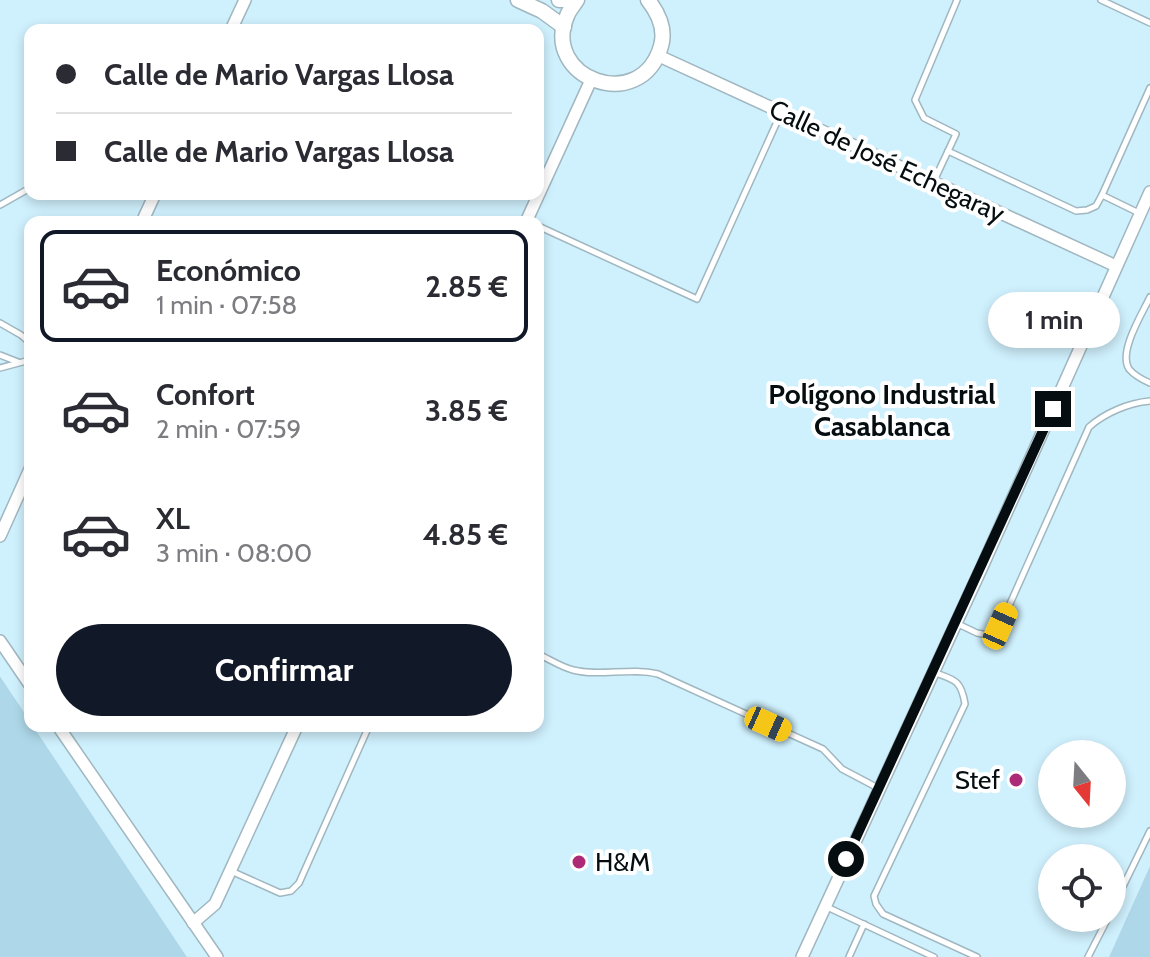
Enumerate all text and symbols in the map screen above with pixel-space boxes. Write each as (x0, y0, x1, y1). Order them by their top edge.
text: Calle de Mario Vargas Llosa (104, 56, 454, 93)
street label: Calle de José Echegaray (764, 92, 1010, 230)
text: Calle de Mario Vargas Llosa (104, 133, 454, 170)
icon: car (60, 250, 132, 322)
text: Económico (156, 252, 301, 289)
text: 2.85 € (425, 268, 508, 305)
text: 1 min · 07:58 (156, 289, 297, 321)
callout: 1 min (987, 293, 1119, 349)
text: 1 min (1025, 304, 1083, 336)
icon: car (60, 374, 132, 446)
text: Confort (156, 376, 255, 413)
district label: Polígono Industrial Casablanca (768, 377, 996, 443)
route end (1035, 391, 1071, 427)
text: 3.85 € (425, 392, 508, 429)
text: 2 min · 07:59 (156, 413, 301, 445)
icon: car (60, 498, 132, 570)
text: XL (156, 500, 190, 537)
text: 4.85 € (422, 516, 508, 553)
text: 3 min · 08:00 (156, 537, 312, 569)
car (979, 599, 1021, 653)
button: Confirmar (56, 624, 512, 716)
car (741, 703, 795, 745)
north arrow (1038, 740, 1126, 828)
map controls (1038, 740, 1126, 932)
place label: Stef (955, 764, 1000, 796)
marker: Stef (1007, 771, 1025, 789)
route start (828, 841, 864, 877)
button: locate (1038, 844, 1126, 932)
place label: H&M (595, 846, 650, 878)
marker: H&M (570, 853, 588, 871)

